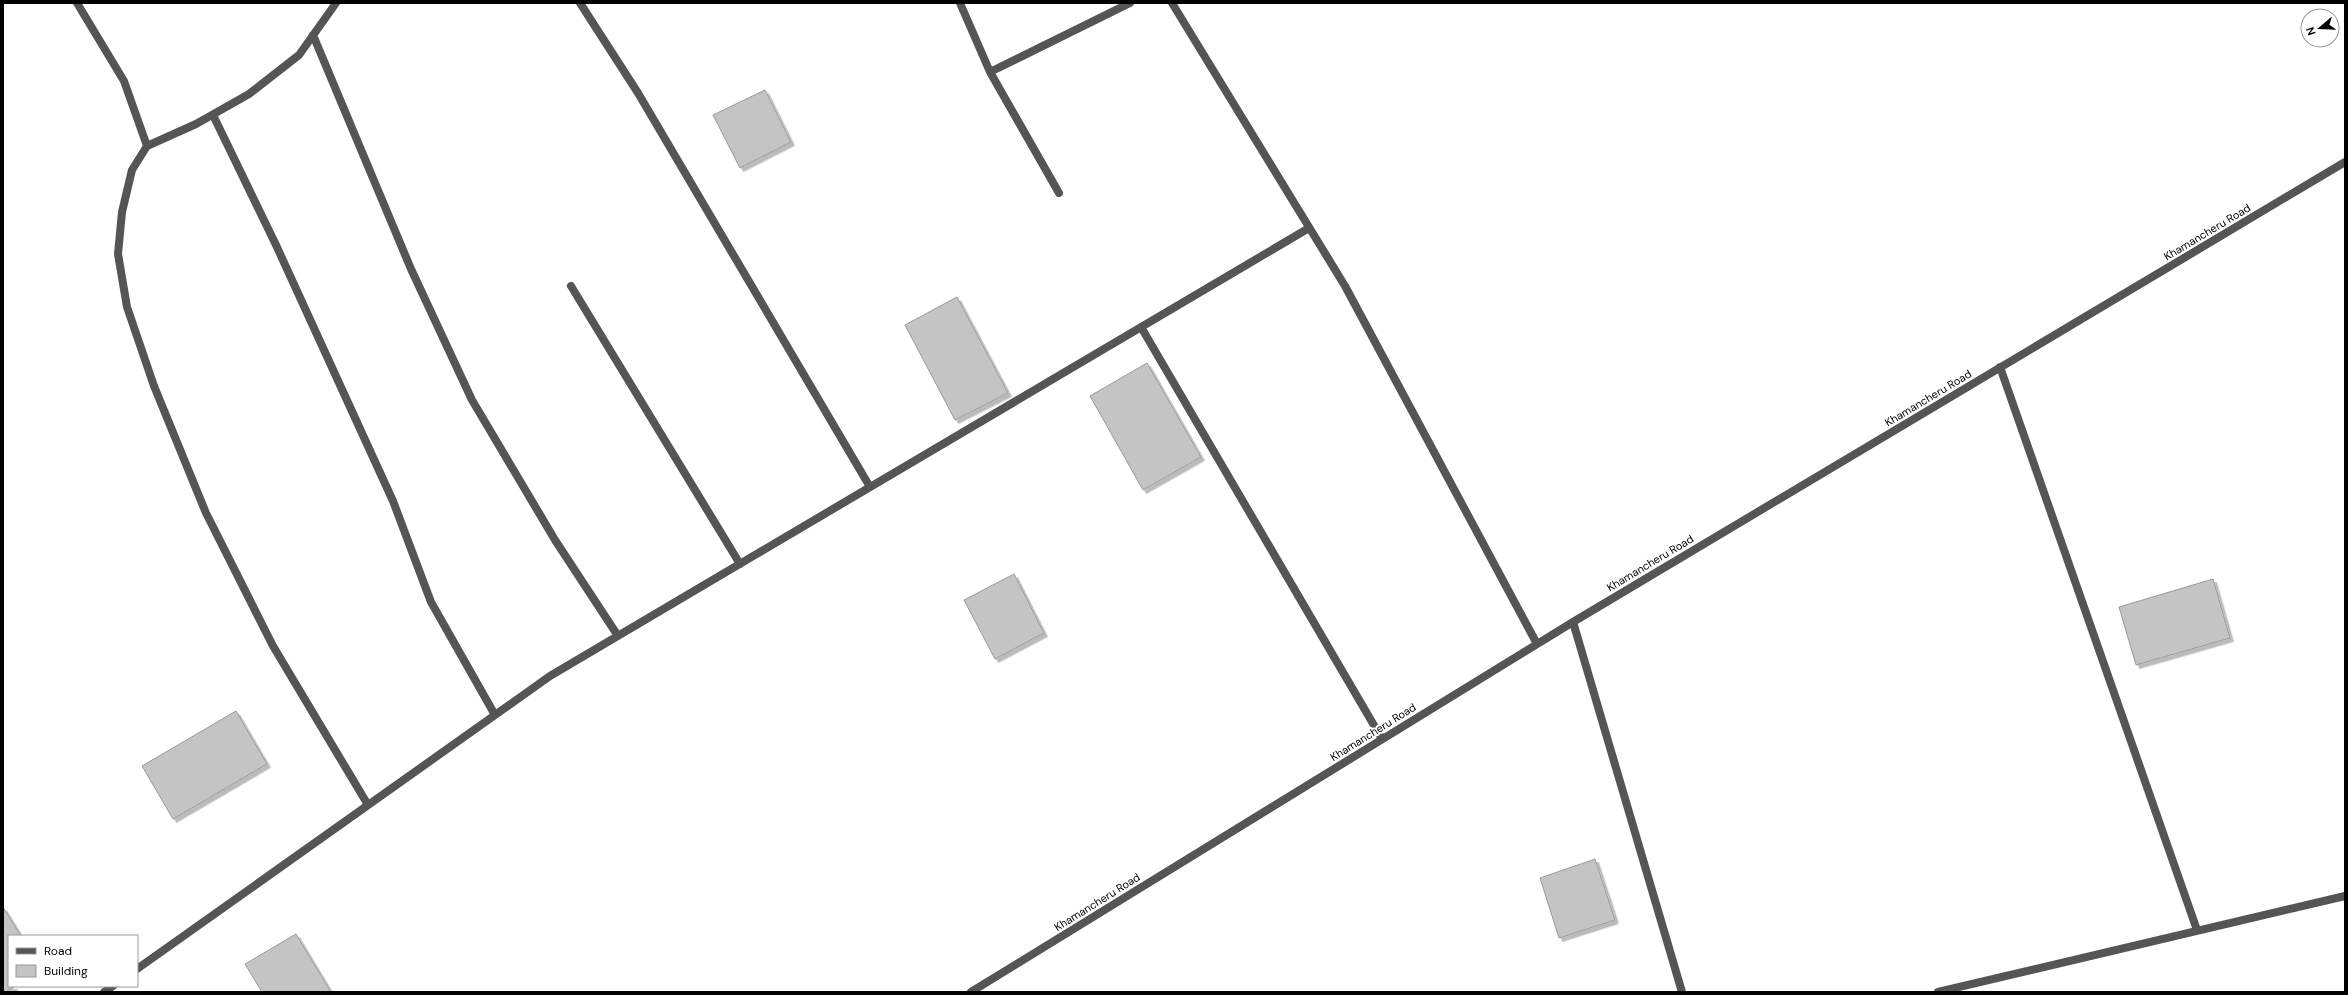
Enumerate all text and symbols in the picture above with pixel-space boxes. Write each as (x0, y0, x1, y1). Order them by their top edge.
north arrow (2300, 8, 2340, 48)
text: N (2303, 25, 2318, 37)
street label: Khamancheru Road (2161, 201, 2253, 263)
street label: Khamancheru Road (1882, 367, 1974, 429)
street label: Khamancheru Road (1604, 532, 1696, 594)
street label: Khamancheru Road (1327, 700, 1419, 764)
street label: Khamancheru Road (1051, 870, 1143, 934)
legend (8, 935, 138, 987)
text: Road (44, 943, 72, 959)
text: Building (44, 963, 88, 979)

